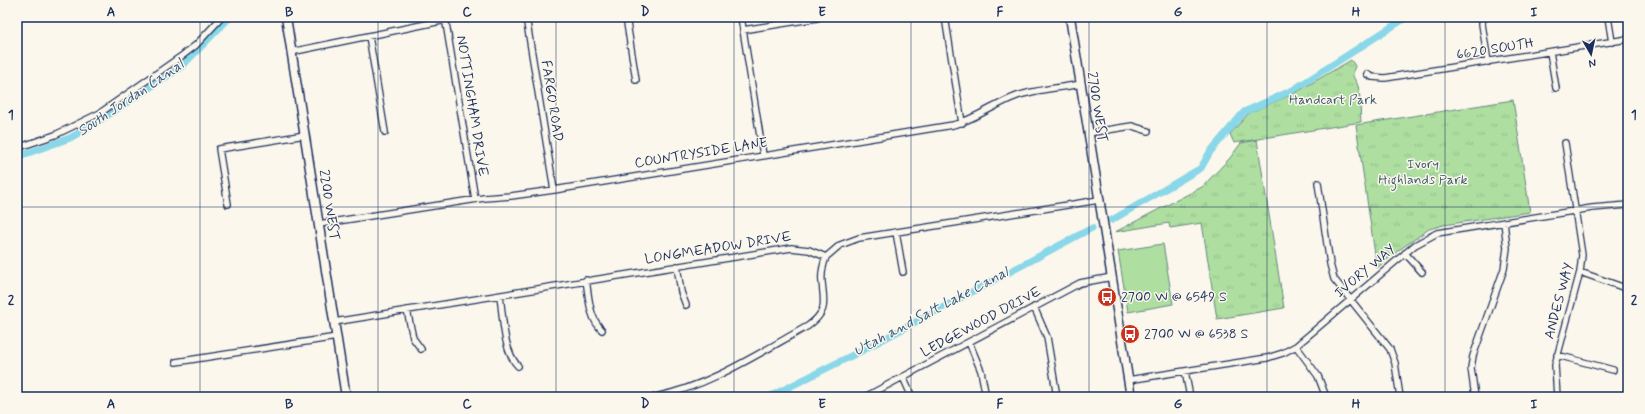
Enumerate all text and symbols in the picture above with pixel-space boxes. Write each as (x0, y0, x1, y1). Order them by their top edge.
text: A (107, 4, 115, 21)
text: B (285, 4, 294, 21)
text: C (462, 4, 472, 21)
text: D (641, 4, 650, 21)
text: E (818, 4, 826, 21)
text: F (997, 4, 1004, 21)
text: G (1174, 4, 1183, 21)
text: H (1352, 4, 1361, 21)
text: I (1531, 4, 1538, 21)
street label: NOTTINGHAM DRIVE (452, 34, 492, 178)
street label: 6620 SOUTH (1455, 34, 1535, 64)
north arrow (1571, 34, 1611, 74)
water label: South Jordan Canal (74, 54, 189, 141)
text: N (1588, 55, 1597, 70)
street label: FARGO ROAD (537, 59, 567, 143)
street label: 2700 WEST (1083, 70, 1111, 144)
park label: Handcart Park (1289, 91, 1377, 109)
text: 1 (8, 107, 14, 124)
text: 1 (1631, 107, 1637, 124)
street label: COUNTRYSIDE LANE (633, 134, 769, 172)
park label: Ivory Highlands Park (1378, 155, 1468, 191)
street label: 2200 WEST (315, 168, 343, 242)
street label: LONGMEADOW DRIVE (643, 228, 793, 268)
street label: IVORY WAY (1331, 240, 1399, 302)
street label: ANDES WAY (1540, 261, 1578, 341)
water label: Utah and Salt Lake Canal (850, 262, 1014, 361)
street label: LEDGEWOOD DRIVE (918, 283, 1044, 361)
bus stop icon: 2700 W @ 6549 S (1096, 286, 1118, 308)
place label: 2700 W @ 6549 S (1121, 288, 1227, 306)
text: 2 (8, 292, 15, 309)
text: 2 (1631, 292, 1638, 309)
bus stop icon: 2700 W @ 6538 S (1119, 323, 1141, 345)
place label: 2700 W @ 6538 S (1144, 325, 1248, 343)
text: A (107, 396, 115, 413)
text: B (285, 396, 294, 413)
text: C (462, 396, 472, 413)
text: D (641, 396, 650, 413)
text: E (818, 396, 826, 413)
text: F (997, 396, 1004, 413)
text: G (1174, 396, 1183, 413)
text: H (1352, 396, 1361, 413)
text: I (1531, 396, 1538, 413)

